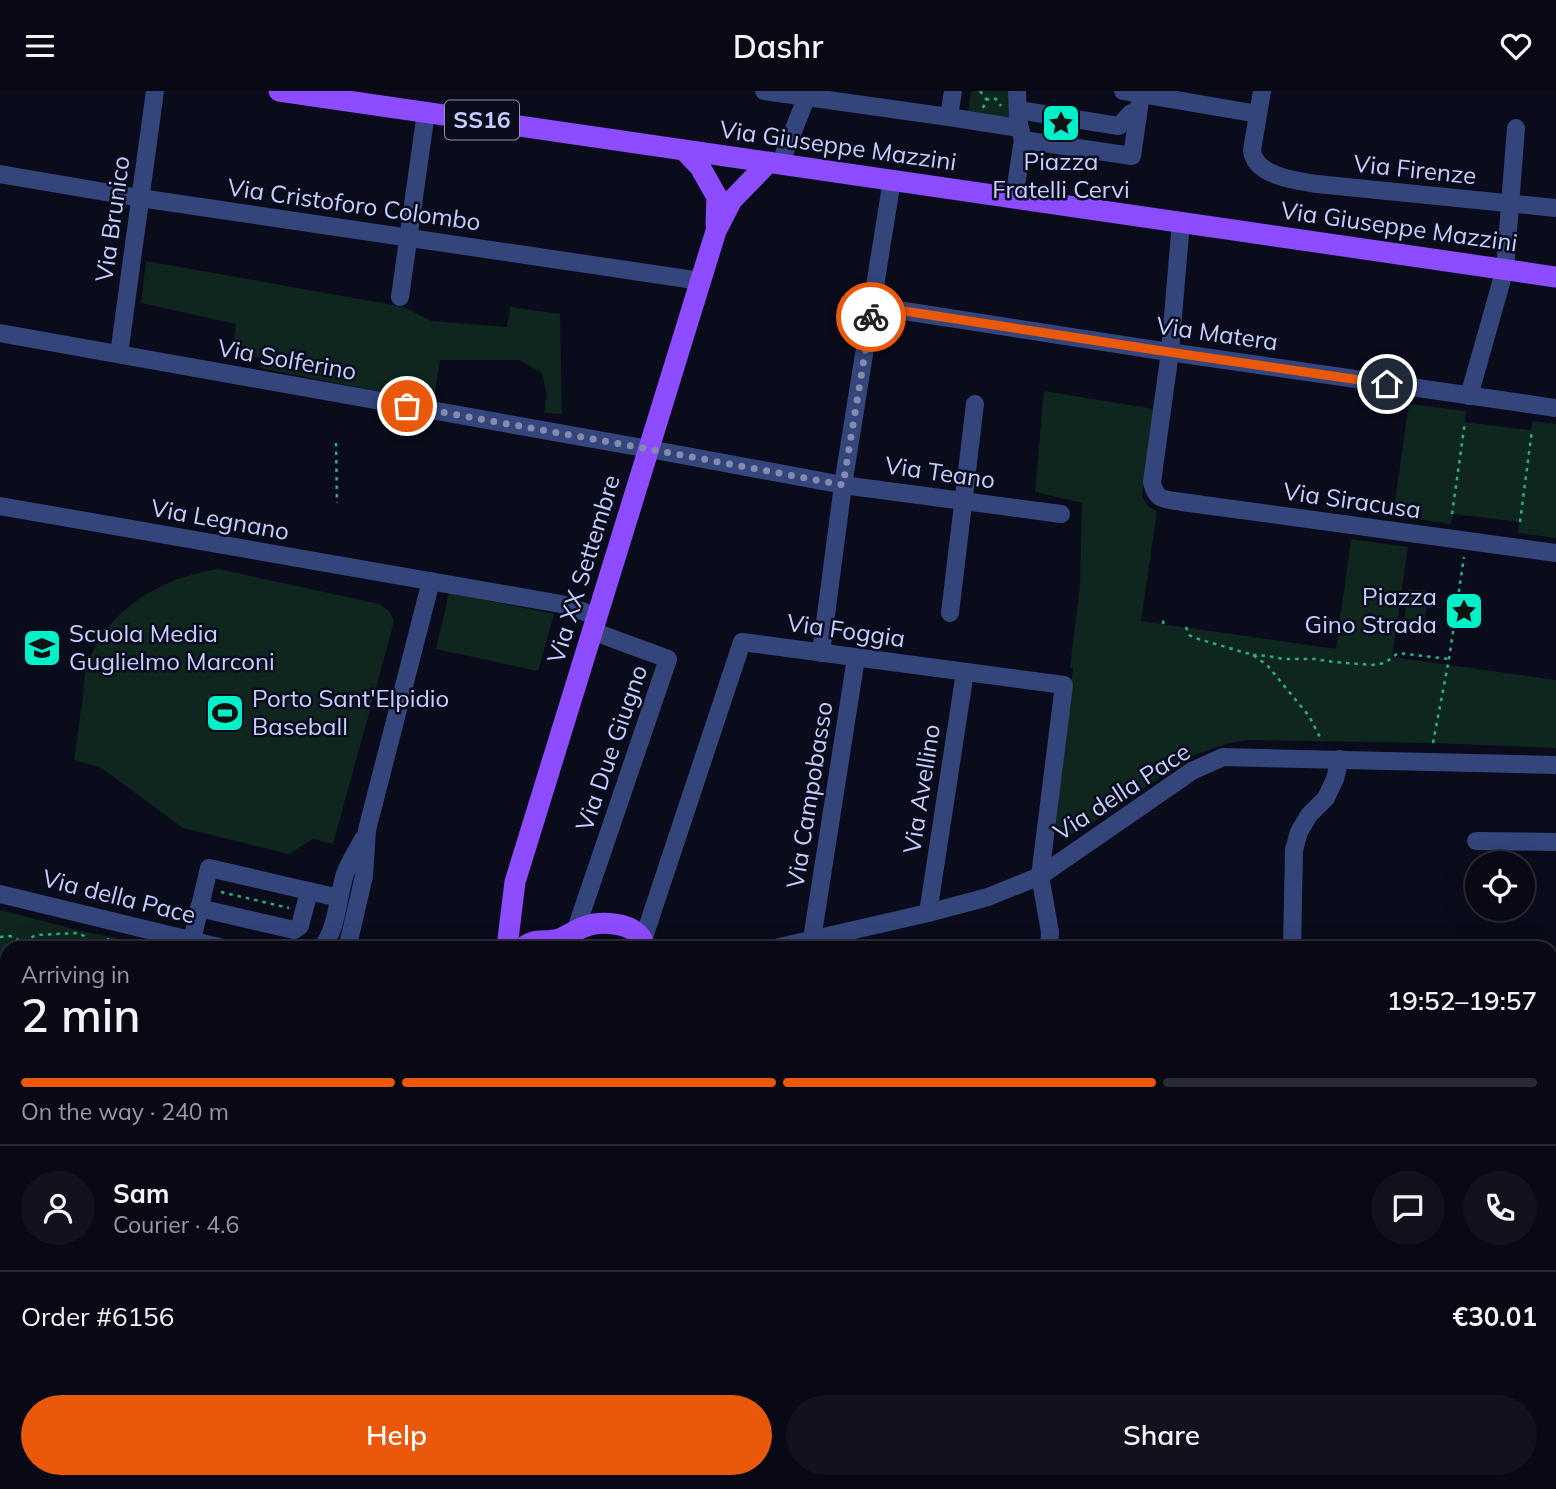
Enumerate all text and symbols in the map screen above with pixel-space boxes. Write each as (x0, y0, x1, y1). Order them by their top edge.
text: Dashr (733, 26, 823, 66)
icon: menu (21, 27, 59, 65)
icon: heart (1497, 27, 1535, 65)
road number: SS16 (445, 101, 519, 139)
place icon: Piazza Fratelli Cervi (1040, 102, 1082, 144)
street label: Via Giuseppe Mazzini (718, 114, 958, 176)
place label: Piazza Fratelli Cervi (992, 146, 1130, 204)
street label: Via Firenze (1352, 148, 1478, 190)
street label: Via Brunico (88, 154, 136, 284)
street label: Via Cristoforo Colombo (226, 171, 483, 237)
street label: Via Giuseppe Mazzini (1279, 195, 1519, 257)
courier (836, 282, 906, 352)
icon: bike (852, 298, 890, 336)
street label: Via Matera (1154, 310, 1280, 356)
street label: Via Solferino (215, 332, 359, 386)
pin (1357, 354, 1417, 414)
icon: home (1368, 365, 1406, 403)
pin (377, 376, 437, 436)
icon: bag (388, 387, 426, 425)
street label: Via Teano (883, 449, 997, 495)
street label: Via XX Settembre (540, 471, 626, 666)
street label: Via Siracusa (1281, 475, 1423, 525)
street label: Via Legnano (149, 492, 292, 546)
place label: Piazza Gino Strada (1305, 581, 1437, 639)
place icon: Piazza Gino Strada (1443, 590, 1485, 632)
street label: Via Foggia (785, 607, 907, 653)
place label: Scuola Media Guglielmo Marconi (69, 618, 275, 676)
school or university icon: Scuola Media Guglielmo Marconi (21, 627, 63, 669)
street label: Via Due Giugno (569, 661, 653, 835)
place label: Porto Sant'Elpidio Baseball (252, 683, 449, 741)
sports icon: Porto Sant'Elpidio Baseball (204, 692, 246, 734)
street label: Via Campobasso (779, 699, 839, 891)
street label: Via Avellino (896, 722, 946, 856)
street label: Via della Pace (1048, 736, 1195, 846)
map controls (1465, 851, 1535, 921)
button: locate (1465, 851, 1535, 921)
street label: Via della Pace (40, 863, 199, 930)
text: Arriving in (21, 960, 130, 989)
text: 19:52–19:57 (1387, 984, 1537, 1017)
text: 2 min (21, 986, 140, 1044)
text: On the way · 240 m (21, 1097, 229, 1126)
button: person (21, 1171, 95, 1245)
button: chat (1371, 1171, 1445, 1245)
button: phone (1463, 1171, 1537, 1245)
text: Sam (113, 1177, 169, 1210)
text: Courier · 4.6 (113, 1210, 239, 1239)
text: Order #6156 (21, 1300, 174, 1333)
text: €30.01 (1453, 1300, 1537, 1333)
button: Help (21, 1395, 772, 1475)
button: Share (786, 1395, 1537, 1475)

